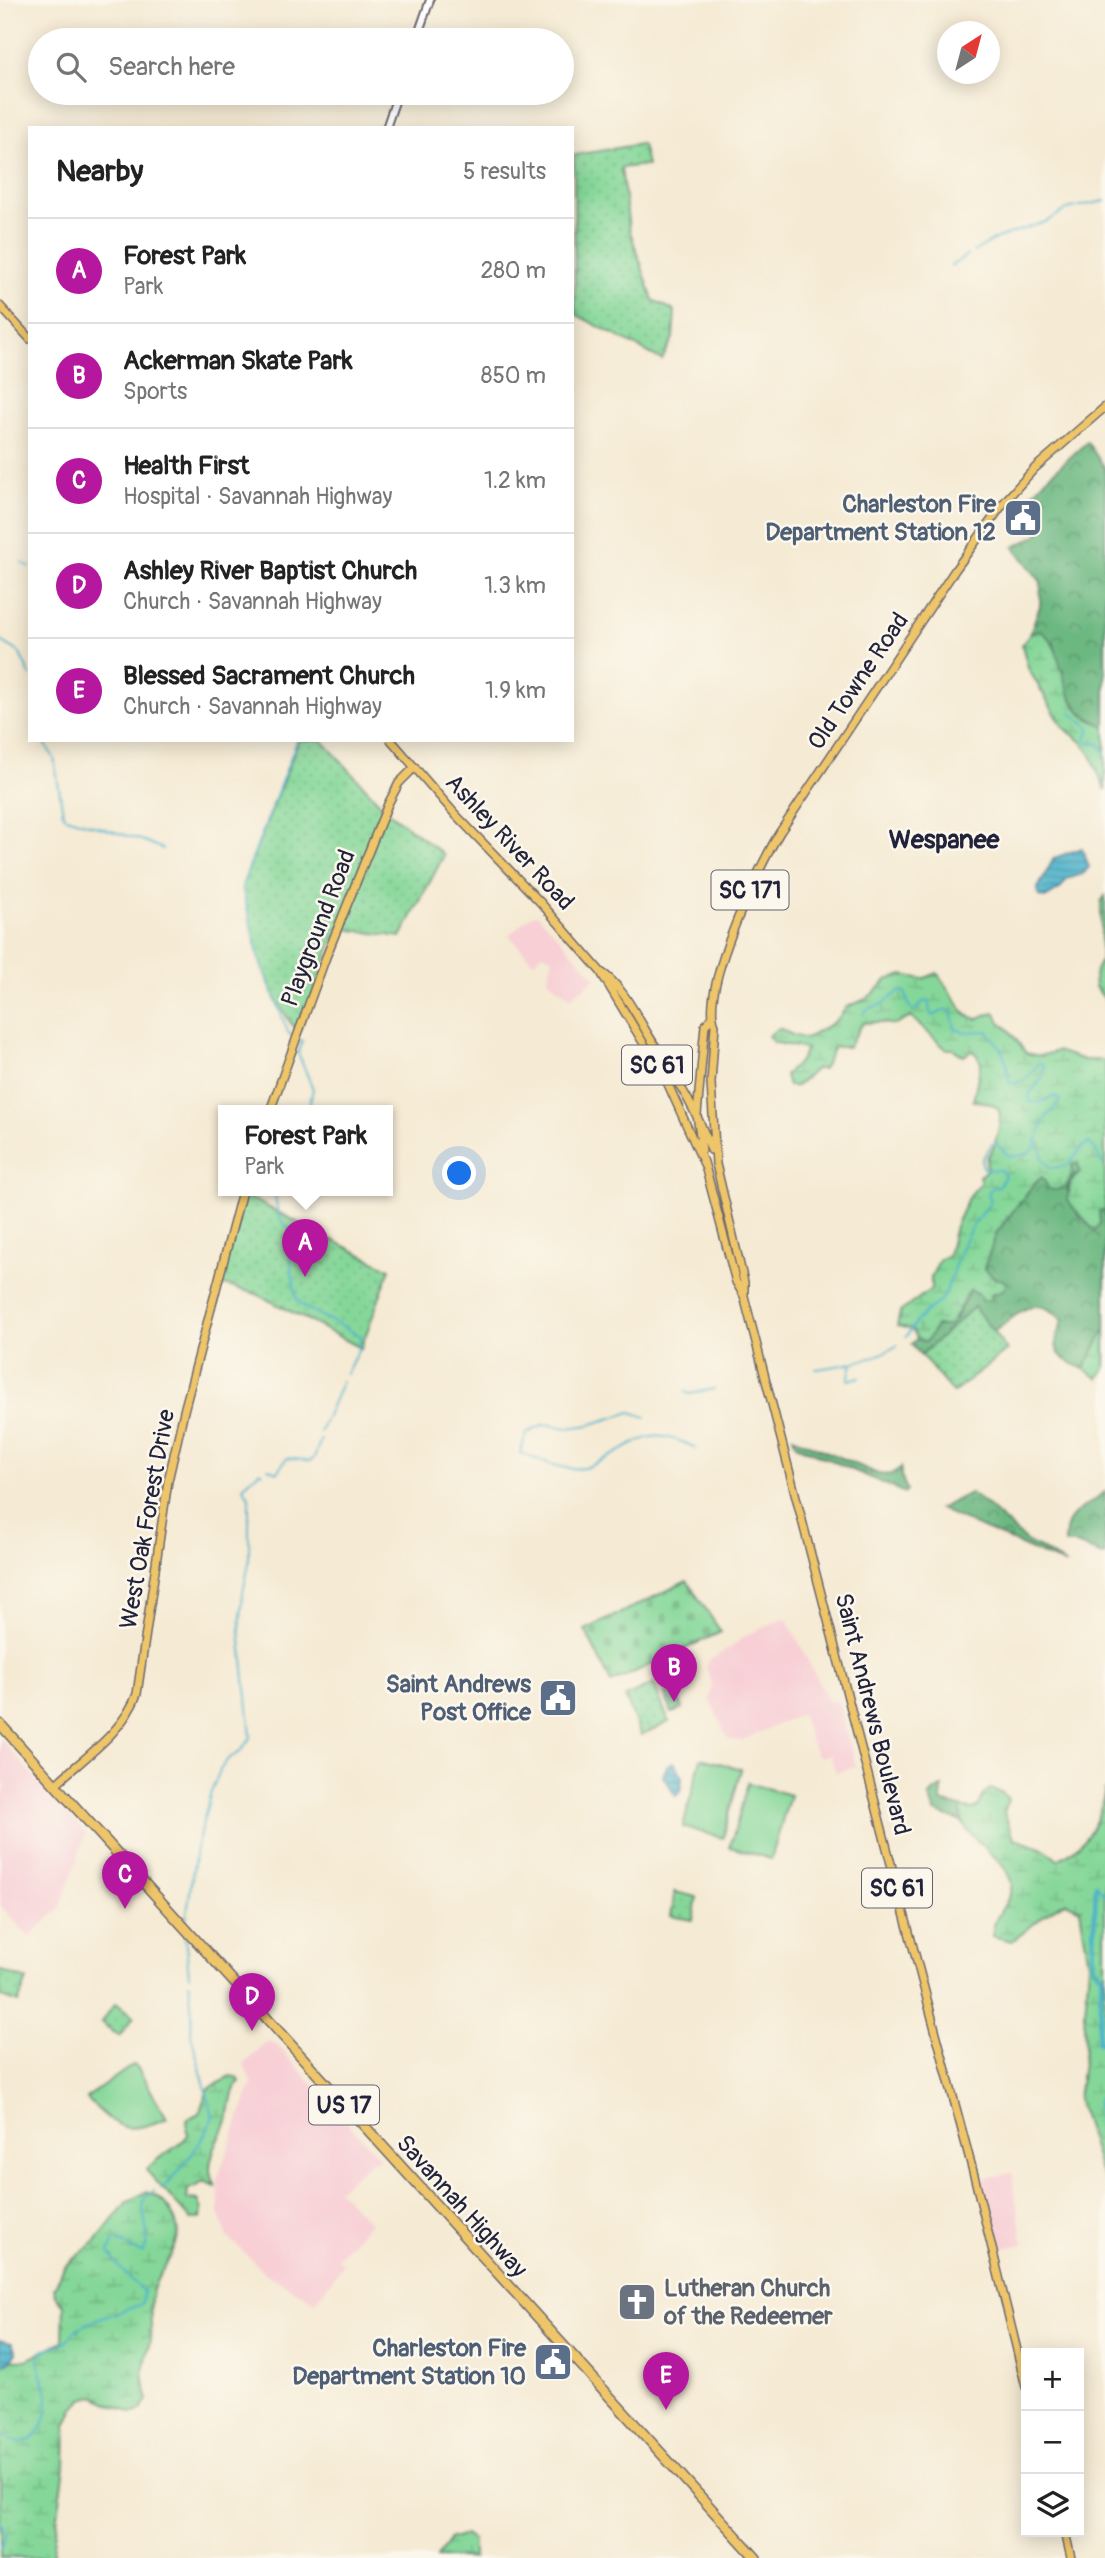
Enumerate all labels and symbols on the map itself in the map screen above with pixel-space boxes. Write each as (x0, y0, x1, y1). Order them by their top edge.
north arrow (937, 21, 1000, 84)
place label: Charleston Fire Department Station 12 (765, 490, 997, 547)
public building icon: Charleston Fire Department Station 12 (1002, 497, 1044, 539)
street label: Old Towne Road (802, 607, 915, 755)
street label: Ashley River Road (439, 768, 580, 916)
district label: Wespanee (889, 824, 1000, 856)
street label: Playground Road (275, 846, 362, 1011)
road number: SC 171 (712, 870, 788, 909)
road number: SC 61 (622, 1046, 692, 1084)
your location (442, 1156, 476, 1190)
pin: A (282, 1219, 328, 1277)
street label: West Oak Forest Drive (114, 1407, 181, 1631)
street label: Saint Andrews Boulevard (828, 1590, 917, 1838)
pin: B (651, 1644, 697, 1702)
place label: Saint Andrews Post Office (386, 1670, 532, 1727)
public building icon: Saint Andrews Post Office (537, 1677, 579, 1719)
pin: C (102, 1851, 148, 1909)
road number: SC 61 (862, 1868, 932, 1908)
pin: D (229, 1973, 275, 2031)
road number: US 17 (309, 2086, 379, 2124)
street label: Savannah Highway (390, 2129, 533, 2284)
place label: Lutheran Church of the Redeemer (663, 2274, 833, 2331)
church icon: Lutheran Church of the Redeemer (616, 2281, 658, 2323)
place label: Charleston Fire Department Station 10 (292, 2334, 527, 2391)
public building icon: Charleston Fire Department Station 10 (532, 2341, 574, 2383)
pin: E (643, 2352, 689, 2410)

